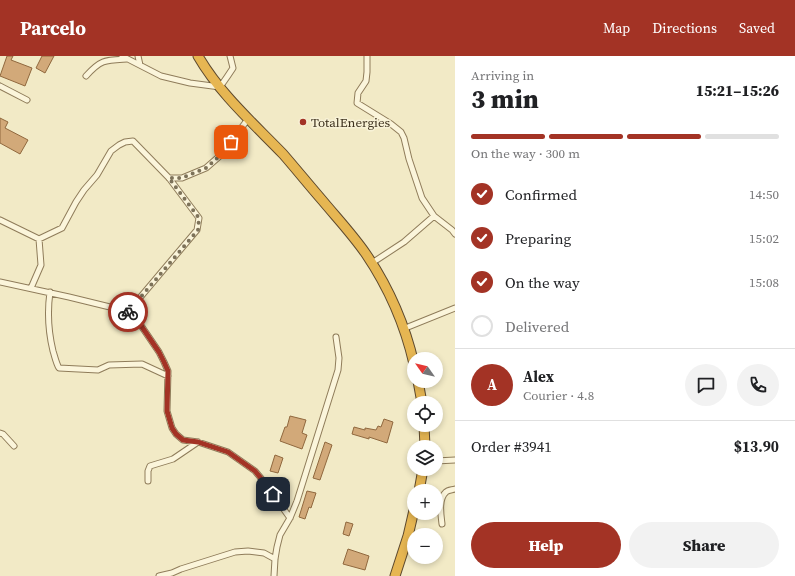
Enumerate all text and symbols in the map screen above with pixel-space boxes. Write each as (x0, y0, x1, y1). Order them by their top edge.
text: Parcelo (20, 15, 86, 41)
text: Map (603, 18, 630, 38)
text: Directions (652, 18, 717, 38)
text: Saved (739, 18, 775, 38)
text: Arriving in (471, 67, 534, 84)
text: 15:21–15:26 (696, 80, 779, 101)
text: 3 min (471, 81, 539, 117)
place label: TotalEnergies (311, 114, 391, 131)
marker: TotalEnergies (298, 117, 308, 127)
pin (214, 125, 248, 159)
icon: bag (220, 131, 242, 153)
text: On the way · 300 m (471, 145, 580, 162)
icon: check (471, 183, 493, 205)
text: Confirmed (505, 184, 577, 205)
text: 14:50 (749, 186, 779, 203)
icon: check (471, 227, 493, 249)
text: Preparing (505, 228, 571, 249)
text: 15:02 (749, 230, 779, 247)
icon: check (471, 271, 493, 293)
text: On the way (505, 272, 580, 293)
text: 15:08 (749, 274, 779, 291)
courier (108, 292, 148, 332)
icon: bike (117, 301, 139, 323)
text: Delivered (505, 316, 569, 337)
north arrow (407, 352, 443, 388)
map controls (407, 352, 443, 564)
button: chat (685, 364, 727, 406)
button: phone (737, 364, 779, 406)
text: Alex (523, 366, 554, 387)
text: A (487, 374, 497, 395)
text: Courier · 4.8 (523, 387, 594, 404)
button: locate (407, 396, 443, 432)
text: Order #3941 (471, 436, 552, 457)
text: $13.90 (734, 436, 779, 457)
button: layers (407, 440, 443, 476)
pin (256, 477, 290, 511)
icon: home (262, 483, 284, 505)
button: + (407, 484, 443, 520)
button: Help (471, 522, 621, 568)
button: Share (629, 522, 779, 568)
button: − (407, 528, 443, 564)

